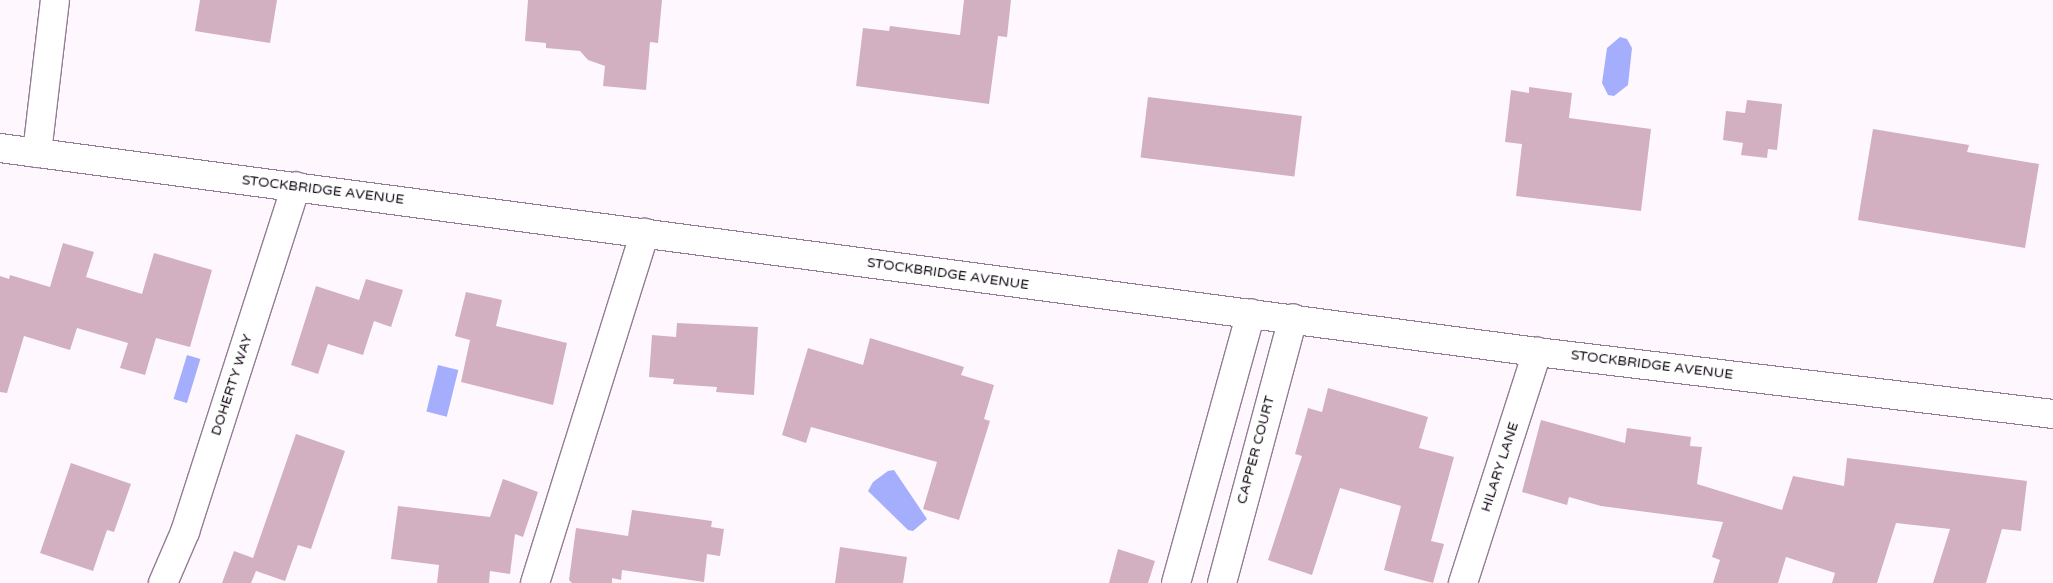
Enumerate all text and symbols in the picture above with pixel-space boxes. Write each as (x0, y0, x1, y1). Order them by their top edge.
street label: STOCKBRIDGE AVENUE (241, 172, 405, 208)
street label: STOCKBRIDGE AVENUE (866, 254, 1030, 294)
street label: DOHERTY WAY (208, 332, 256, 438)
street label: STOCKBRIDGE AVENUE (1570, 347, 1734, 383)
street label: CAPPER COURT (1233, 394, 1279, 506)
street label: HILARY LANE (1478, 420, 1522, 514)

